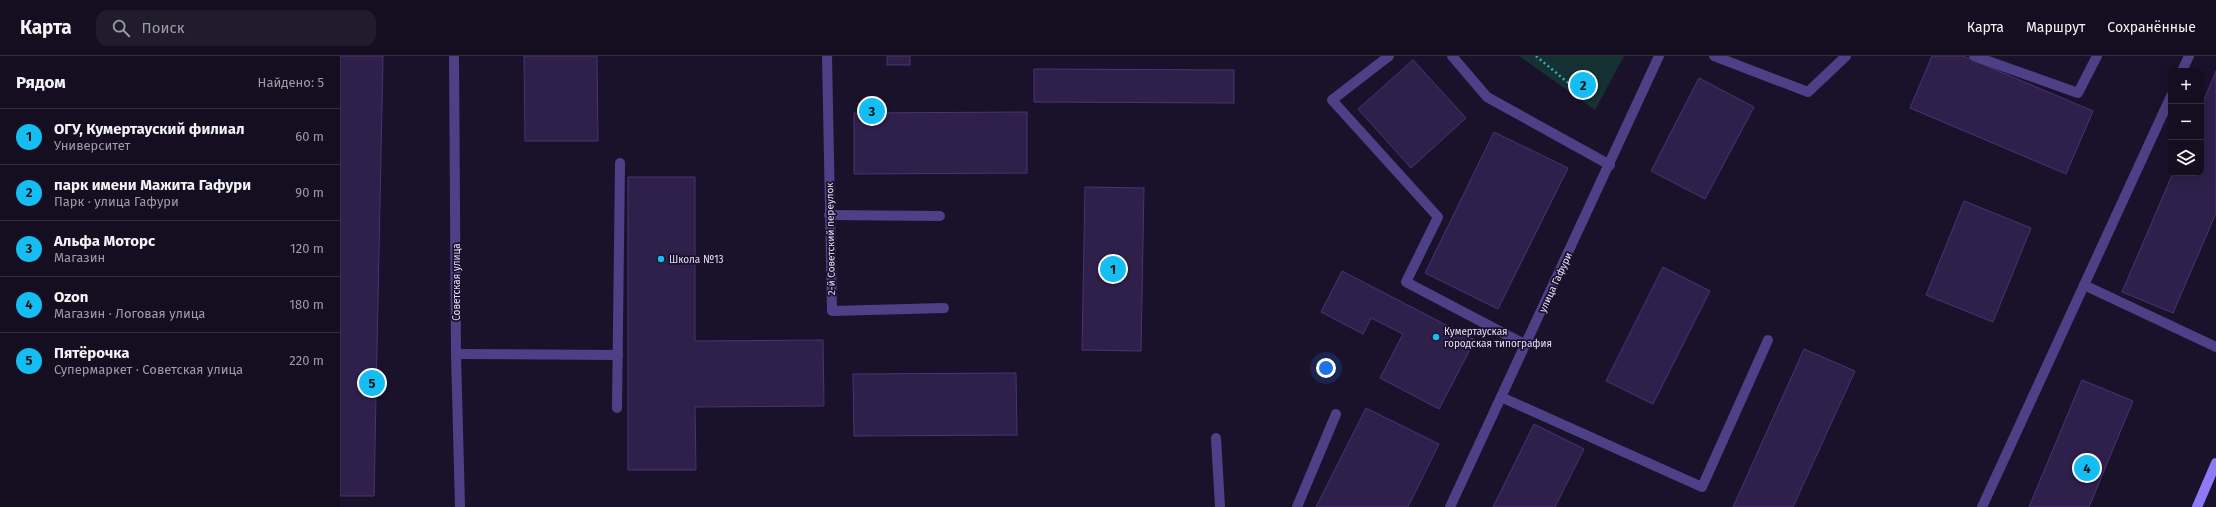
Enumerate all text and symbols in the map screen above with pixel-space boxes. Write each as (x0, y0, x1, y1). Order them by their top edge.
search box (96, 10, 376, 46)
text: Карта (20, 16, 72, 39)
icon: search (110, 17, 132, 39)
text: Поиск (142, 19, 184, 37)
text: Карта (1967, 19, 2004, 36)
text: Маршрут (2026, 19, 2085, 36)
text: Сохранённые (2107, 19, 2196, 36)
map controls (2168, 68, 2204, 176)
button: + (2168, 68, 2204, 104)
pin: 2 (1570, 70, 1596, 100)
text: Рядом (16, 72, 66, 93)
text: Найдено: 5 (258, 75, 324, 90)
pin: 3 (859, 96, 885, 126)
button: − (2168, 104, 2204, 140)
text: ОГУ, Кумертауский филиал (54, 120, 244, 138)
text: 1 (26, 129, 32, 144)
text: 60 m (295, 129, 324, 144)
text: Университет (54, 138, 130, 153)
button: layers (2168, 140, 2204, 176)
text: парк имени Мажита Гафури (54, 176, 251, 194)
street label: 2-й Советский переулок (824, 182, 838, 296)
text: 2 (26, 185, 32, 200)
text: 90 m (295, 185, 324, 200)
text: Парк · улица Гафури (54, 194, 179, 209)
text: Альфа Моторс (54, 232, 155, 250)
text: 3 (26, 241, 32, 256)
text: 120 m (290, 241, 324, 256)
street label: Советская улица (451, 243, 463, 321)
text: Магазин (54, 250, 105, 265)
street label: улица Гафури (1537, 250, 1575, 314)
marker: Школа №13 (656, 254, 666, 264)
place label: Школа №13 (669, 254, 723, 266)
pin: 1 (1100, 254, 1126, 284)
text: Ozon (54, 288, 88, 306)
text: 4 (25, 297, 33, 312)
text: 180 m (289, 297, 324, 312)
text: Магазин · Логовая улица (54, 306, 205, 321)
place label: Кумертауская городская типография (1444, 326, 1552, 350)
marker: Кумертауская городская типография (1431, 332, 1441, 342)
text: Пятёрочка (54, 344, 130, 362)
text: 5 (26, 353, 32, 368)
text: 220 m (289, 353, 324, 368)
your location (1316, 358, 1336, 378)
text: Супермаркет · Советская улица (54, 362, 243, 377)
pin: 5 (359, 368, 385, 398)
pin: 4 (2074, 453, 2100, 483)

